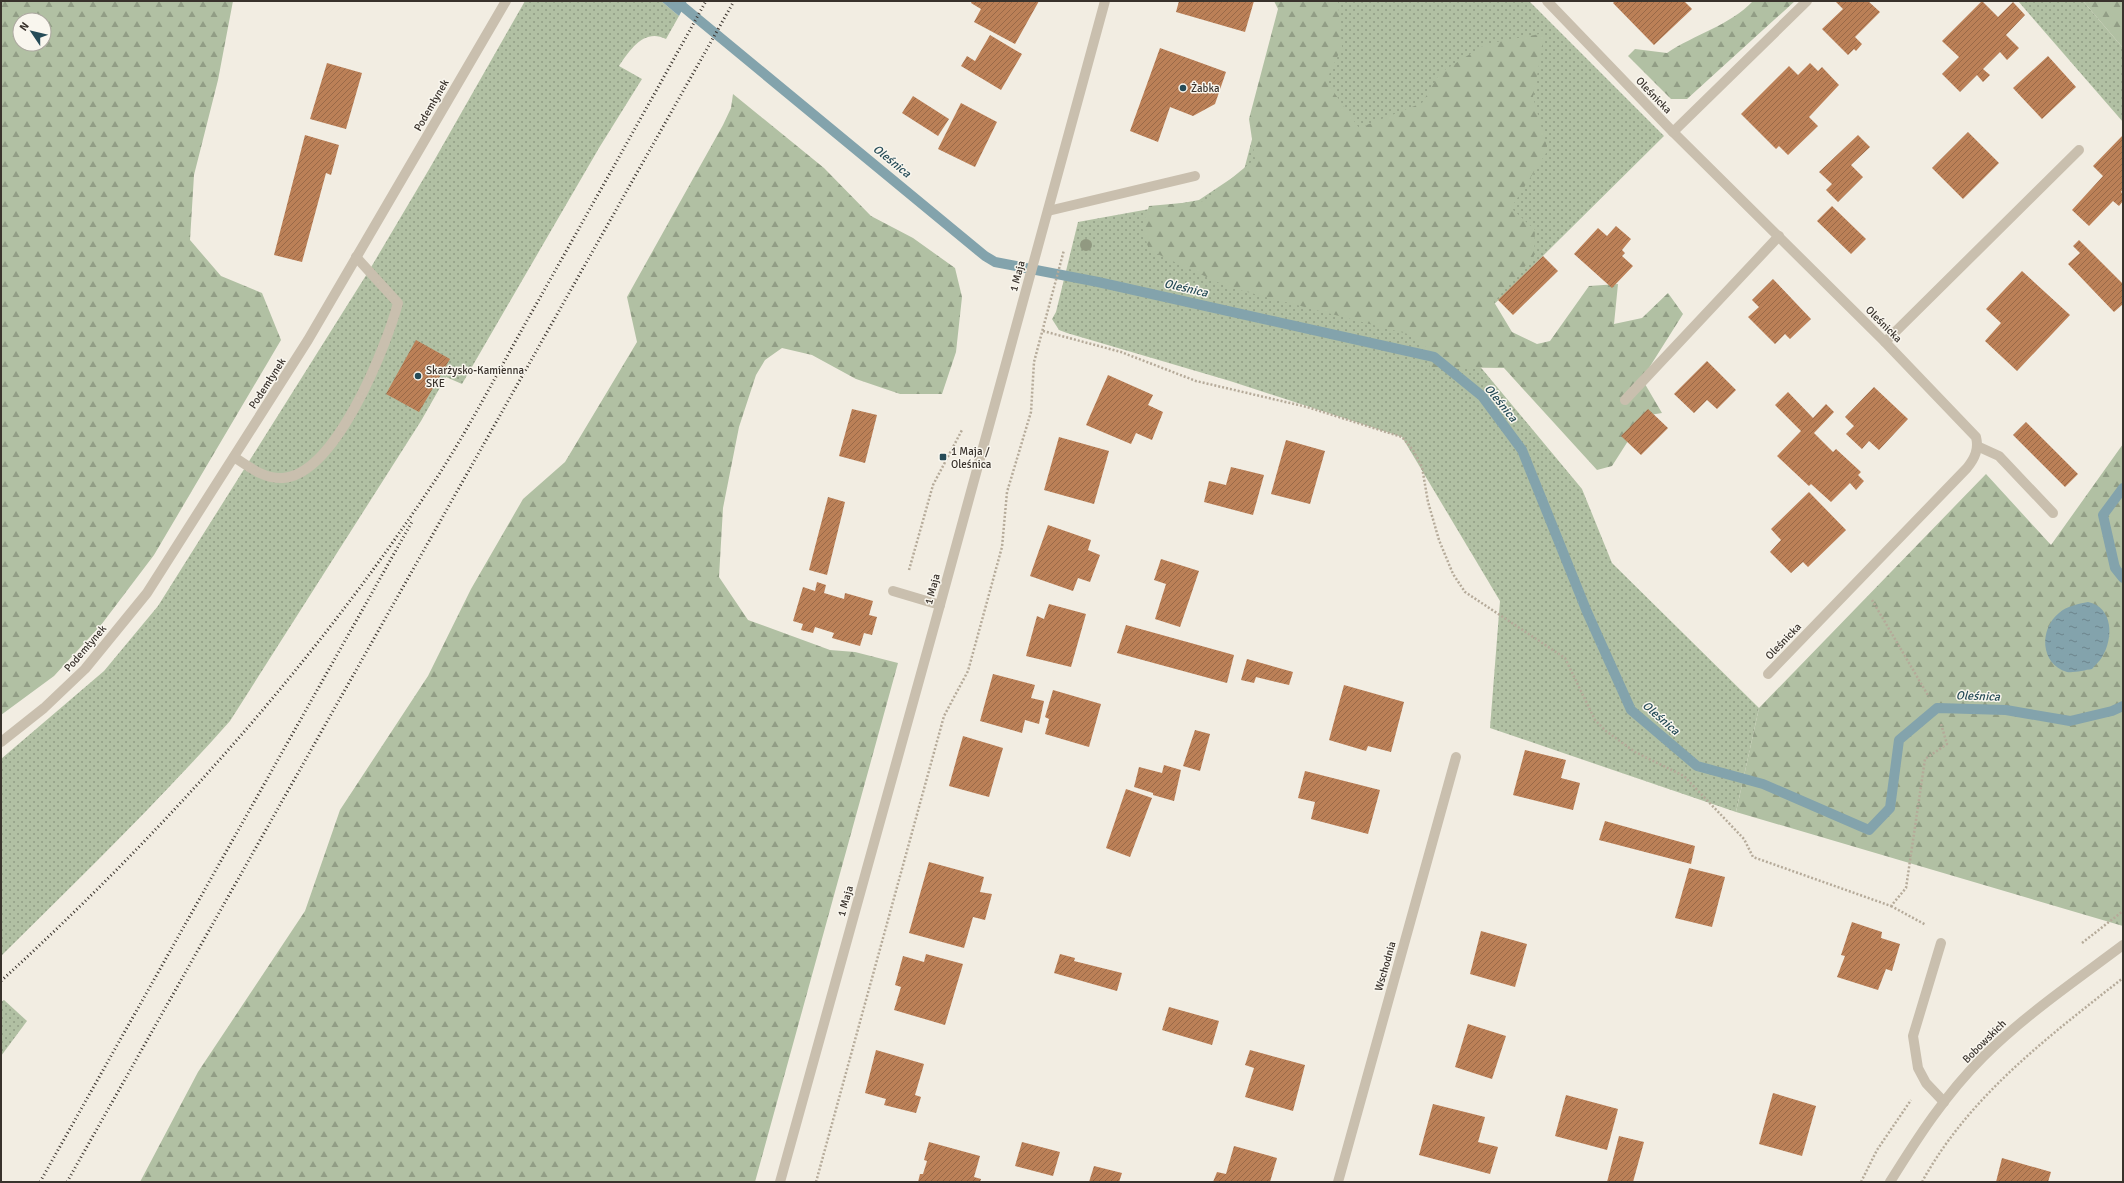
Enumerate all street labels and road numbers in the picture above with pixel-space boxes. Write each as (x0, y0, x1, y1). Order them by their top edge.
street label: Oleśnicka (1633, 74, 1675, 117)
street label: Podemłynek (411, 77, 452, 134)
street label: 1 Maja (1007, 259, 1028, 293)
street label: Oleśnicka (1863, 304, 1905, 345)
street label: Podemłynek (246, 355, 289, 411)
street label: 1 Maja (922, 572, 943, 606)
street label: Oleśnicka (1763, 620, 1804, 662)
street label: Podemłynek (62, 622, 110, 674)
street label: 1 Maja (835, 884, 856, 918)
street label: Wschodnia (1372, 939, 1399, 992)
street label: Bobowskich (1960, 1017, 2009, 1066)

